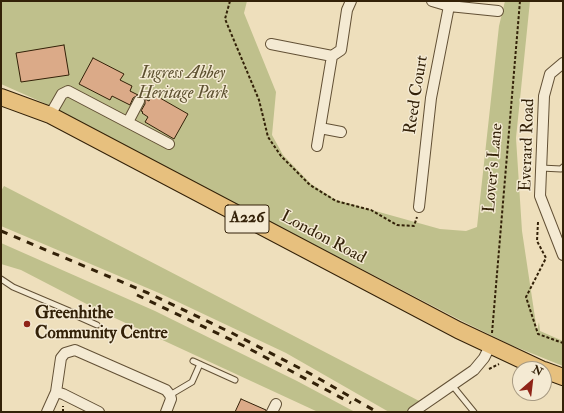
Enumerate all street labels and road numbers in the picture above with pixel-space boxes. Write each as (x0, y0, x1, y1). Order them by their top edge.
street label: Reed Court (401, 54, 433, 136)
street label: Everard Road (516, 98, 540, 192)
street label: Lover's Lane (480, 122, 508, 214)
road number: A226 (225, 205, 269, 233)
street label: London Road (277, 207, 369, 269)

